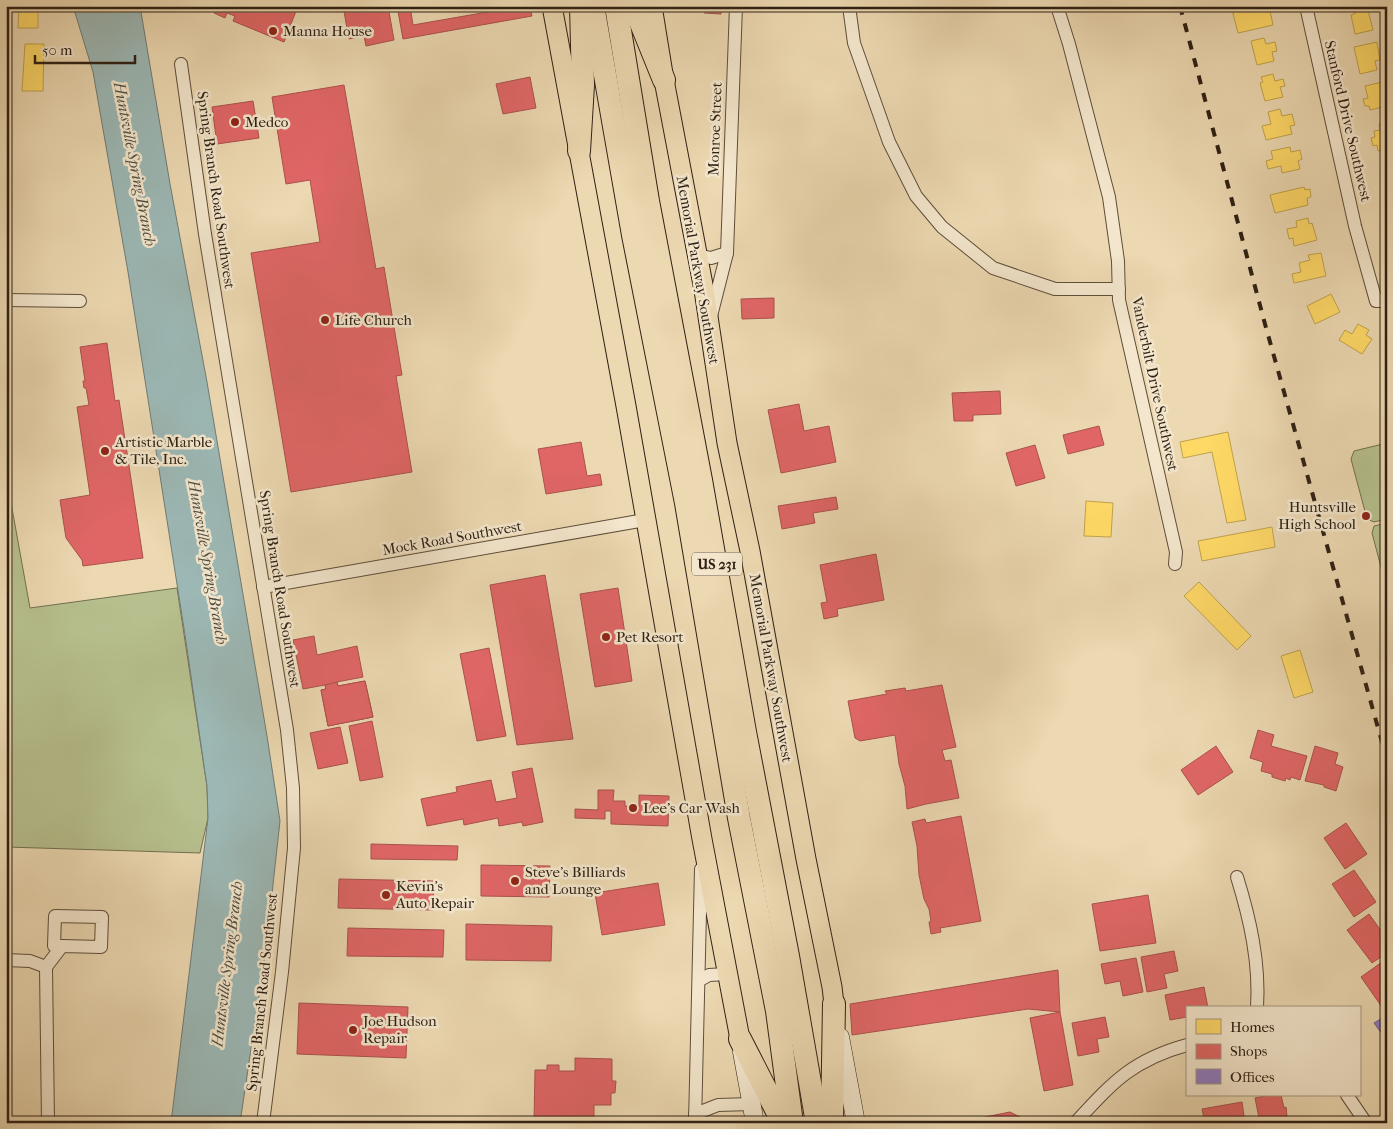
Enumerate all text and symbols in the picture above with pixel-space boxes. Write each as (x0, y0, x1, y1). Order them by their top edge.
place label: Manna House (283, 22, 372, 40)
marker: Manna House (267, 25, 279, 37)
scale bar (35, 32, 135, 64)
street label: Stanford Drive Southwest (1321, 39, 1375, 204)
text: 50 m (42, 41, 73, 59)
water label: Huntsville Spring Branch (110, 79, 160, 248)
street label: Monroe Street (704, 81, 726, 176)
street label: Spring Branch Road Southwest (193, 90, 239, 291)
place label: Medco (245, 113, 289, 131)
marker: Medco (229, 116, 241, 128)
street label: Memorial Parkway Southwest (673, 174, 724, 366)
street label: Vanderbilt Drive Southwest (1128, 294, 1182, 473)
place label: Life Church (335, 311, 413, 329)
marker: Life Church (319, 314, 331, 326)
place label: Artistic Marble & Tile, Inc. (114, 433, 213, 468)
marker: Artistic Marble & Tile, Inc. (99, 445, 111, 457)
water label: Huntsville Spring Branch (184, 477, 232, 646)
street label: Spring Branch Road Southwest (256, 489, 305, 689)
place label: Huntsville High School (1278, 498, 1357, 533)
marker: Huntsville High School (1360, 510, 1372, 522)
street label: Mock Road Southwest (381, 517, 524, 559)
road number: US 231 (692, 552, 742, 576)
street label: Memorial Parkway Southwest (746, 572, 797, 764)
place label: Pet Resort (616, 628, 684, 646)
marker: Pet Resort (600, 631, 612, 643)
place label: Lee's Car Wash (643, 799, 741, 817)
marker: Lee's Car Wash (627, 802, 639, 814)
place label: Steve's Billiards and Lounge (525, 863, 626, 898)
marker: Steve's Billiards and Lounge (509, 875, 521, 887)
place label: Kevin's Auto Repair (395, 877, 475, 912)
water label: Huntsville Spring Branch (207, 880, 247, 1049)
marker: Kevin's Auto Repair (380, 889, 392, 901)
street label: Spring Branch Road Southwest (243, 891, 281, 1092)
legend (1186, 1006, 1360, 1096)
place label: Joe Hudson Repair (362, 1012, 437, 1047)
text: Homes (1230, 1018, 1275, 1036)
marker: Joe Hudson Repair (347, 1024, 359, 1036)
text: Shops (1230, 1042, 1268, 1060)
text: Offices (1230, 1068, 1275, 1086)

